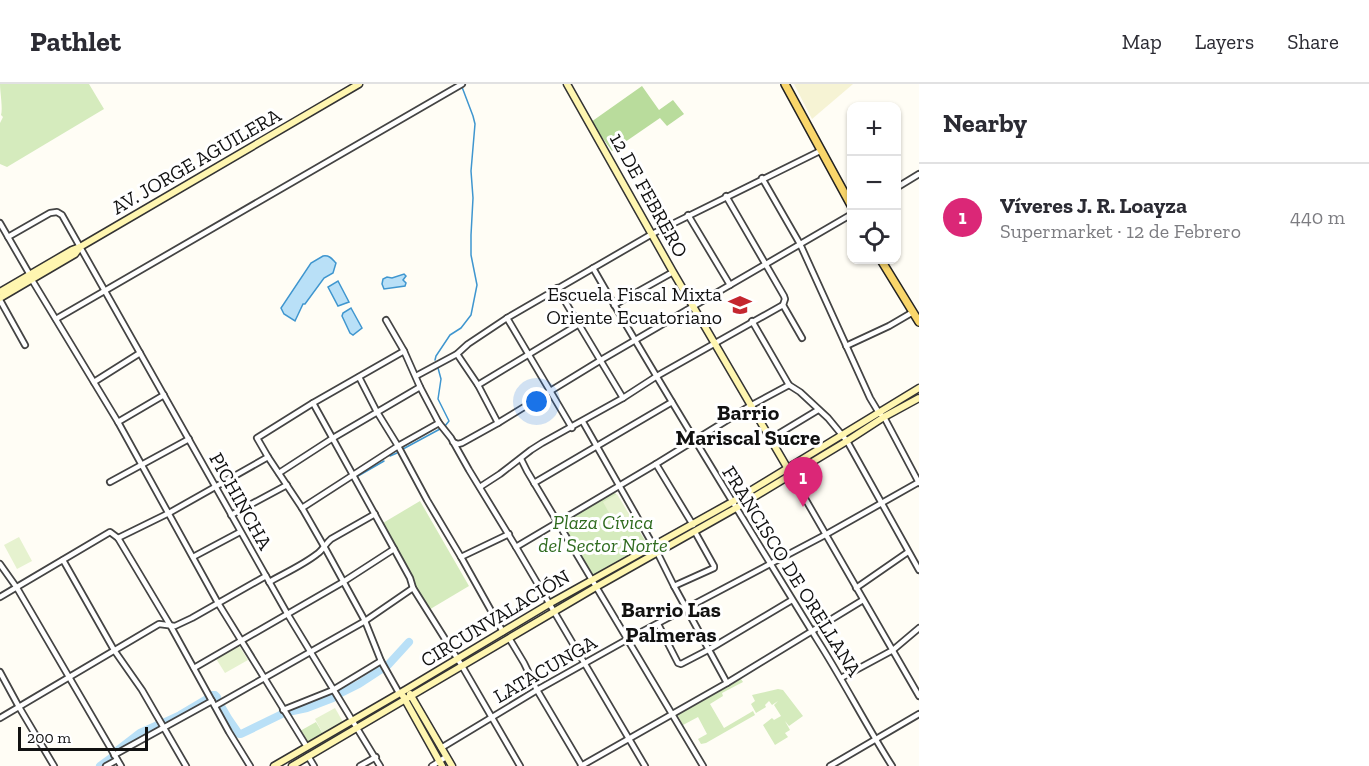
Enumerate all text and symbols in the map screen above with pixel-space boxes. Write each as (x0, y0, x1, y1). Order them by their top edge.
text: Pathlet (30, 25, 121, 58)
text: Map (1122, 29, 1162, 54)
text: Layers (1195, 29, 1254, 54)
text: Share (1287, 29, 1339, 54)
street label: AV. JORGE AGUILERA (107, 102, 286, 219)
map controls (847, 102, 901, 264)
button: + (847, 102, 901, 156)
text: Nearby (943, 107, 1027, 139)
street label: 12 DE FEBRERO (605, 129, 693, 261)
button: − (847, 156, 901, 210)
text: Víveres J. R. Loayza (1000, 192, 1187, 219)
text: 1 (958, 205, 967, 229)
text: 440 m (1290, 205, 1345, 229)
button: locate (847, 210, 901, 264)
text: Supermarket · 12 de Febrero (1000, 219, 1241, 243)
place label: Escuela Fiscal Mixta Oriente Ecuatoriano (546, 282, 722, 329)
school or university icon: Escuela Fiscal Mixta Oriente Ecuatoriano (727, 292, 753, 318)
your location (522, 387, 551, 416)
district label: Barrio Mariscal Sucre (676, 399, 821, 451)
street label: PICHINCHA (204, 448, 278, 555)
pin: 1 (784, 458, 822, 507)
street label: FRANCISCO DE ORELLANA (717, 461, 867, 682)
park label: Plaza Cívica del Sector Norte (538, 510, 668, 557)
street label: CIRCUNVALACIÓN (416, 564, 574, 672)
district label: Barrio Las Palmeras (621, 596, 721, 648)
street label: LATACUNGA (489, 629, 602, 708)
scale bar (18, 724, 148, 752)
text: 200 m (27, 728, 71, 747)

